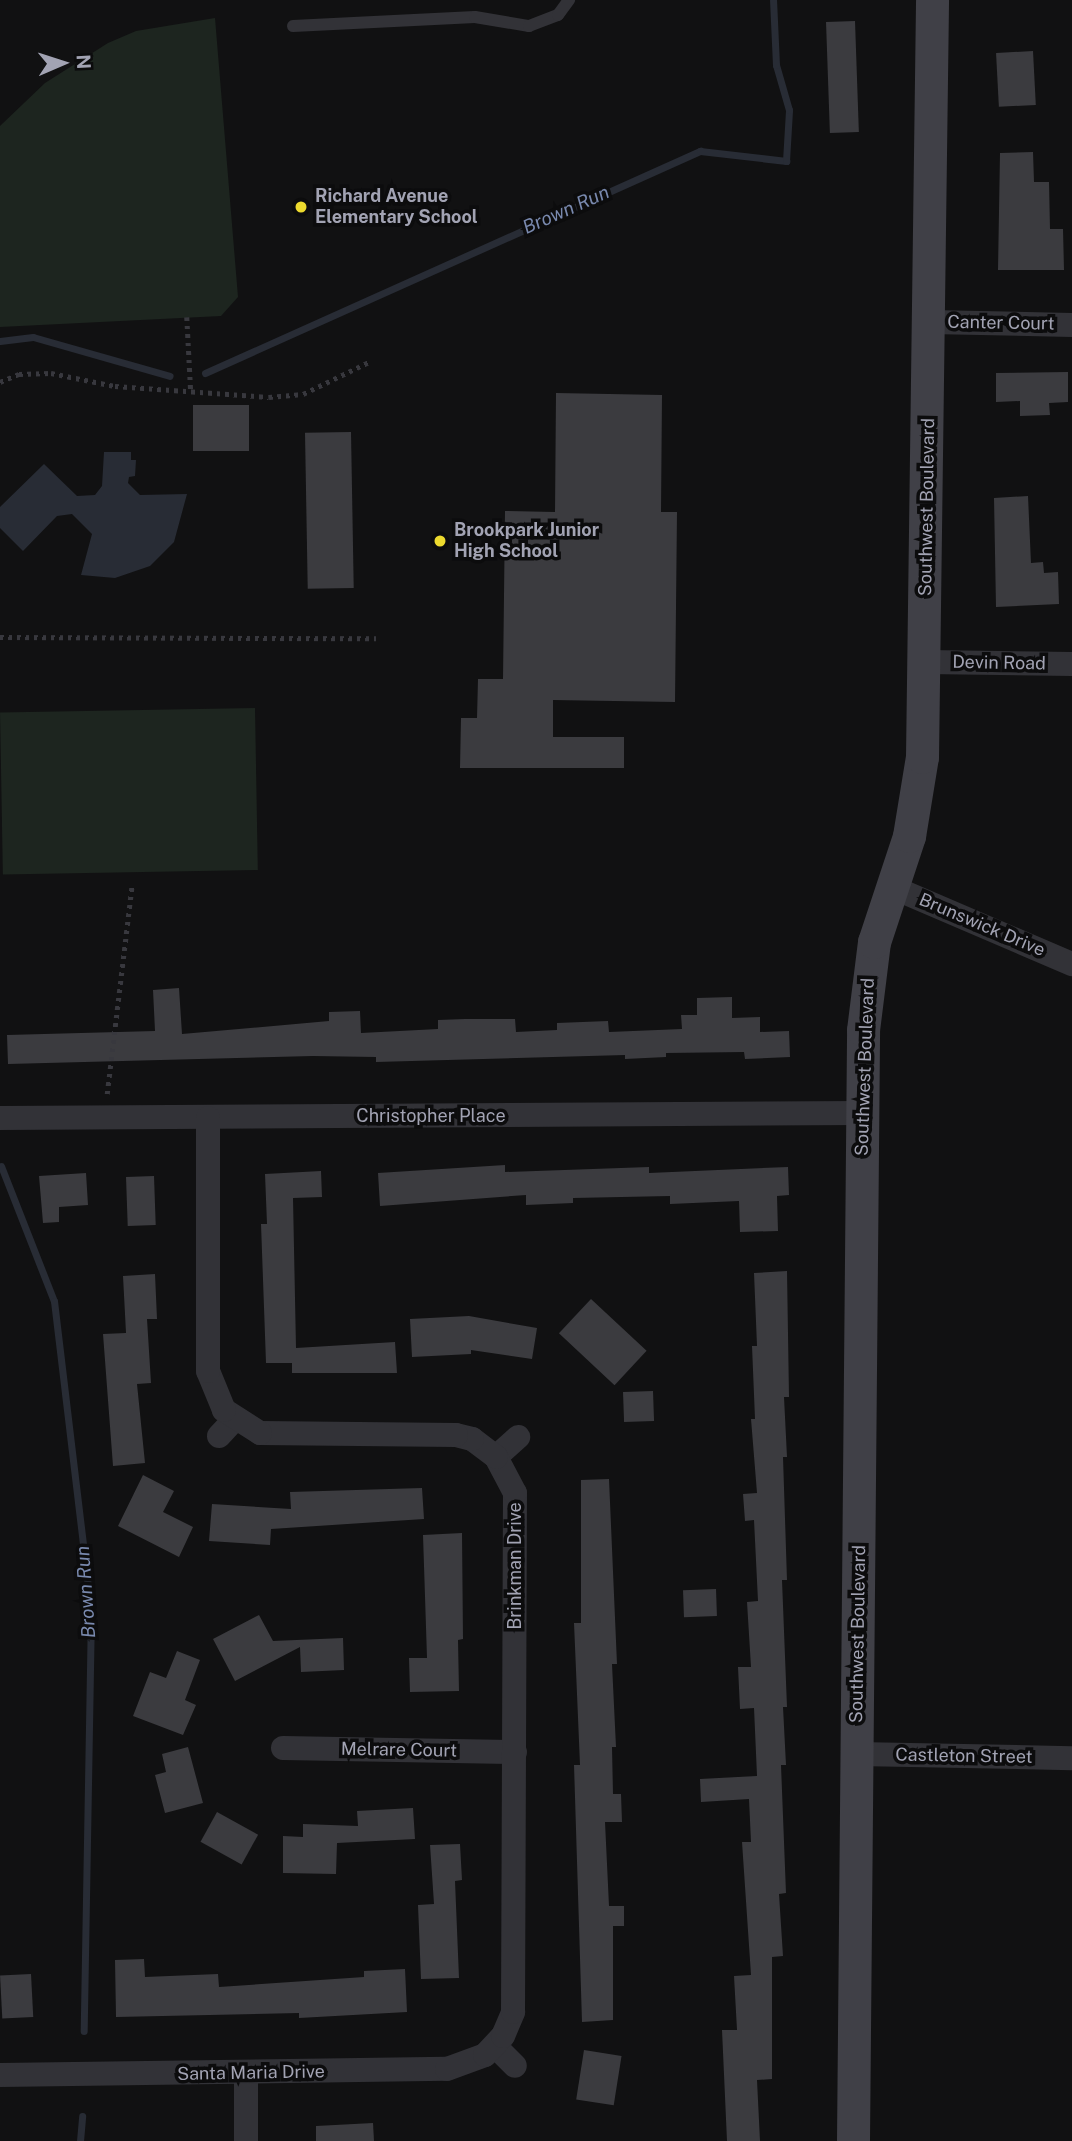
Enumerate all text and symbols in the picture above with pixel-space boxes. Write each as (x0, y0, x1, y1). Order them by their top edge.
north arrow (28, 28, 98, 98)
text: N (73, 54, 95, 70)
water label: Brown Run (519, 181, 613, 239)
place label: Richard Avenue Elementary School (315, 186, 478, 228)
marker: Richard Avenue Elementary School (293, 199, 309, 215)
street label: Canter Court (947, 311, 1055, 335)
street label: Southwest Boulevard (915, 418, 939, 596)
place label: Brookpark Junior High School (454, 520, 599, 562)
marker: Brookpark Junior High School (432, 533, 448, 549)
street label: Devin Road (952, 651, 1046, 675)
street label: Brunswick Drive (916, 889, 1048, 961)
street label: Southwest Boulevard (851, 978, 879, 1156)
street label: Christopher Place (356, 1105, 506, 1127)
street label: Brinkman Drive (504, 1502, 526, 1630)
water label: Brown Run (71, 1545, 101, 1639)
street label: Southwest Boulevard (846, 1545, 870, 1723)
street label: Melrare Court (341, 1738, 457, 1762)
street label: Castleton Street (895, 1744, 1033, 1768)
street label: Santa Maria Drive (177, 2061, 325, 2085)

